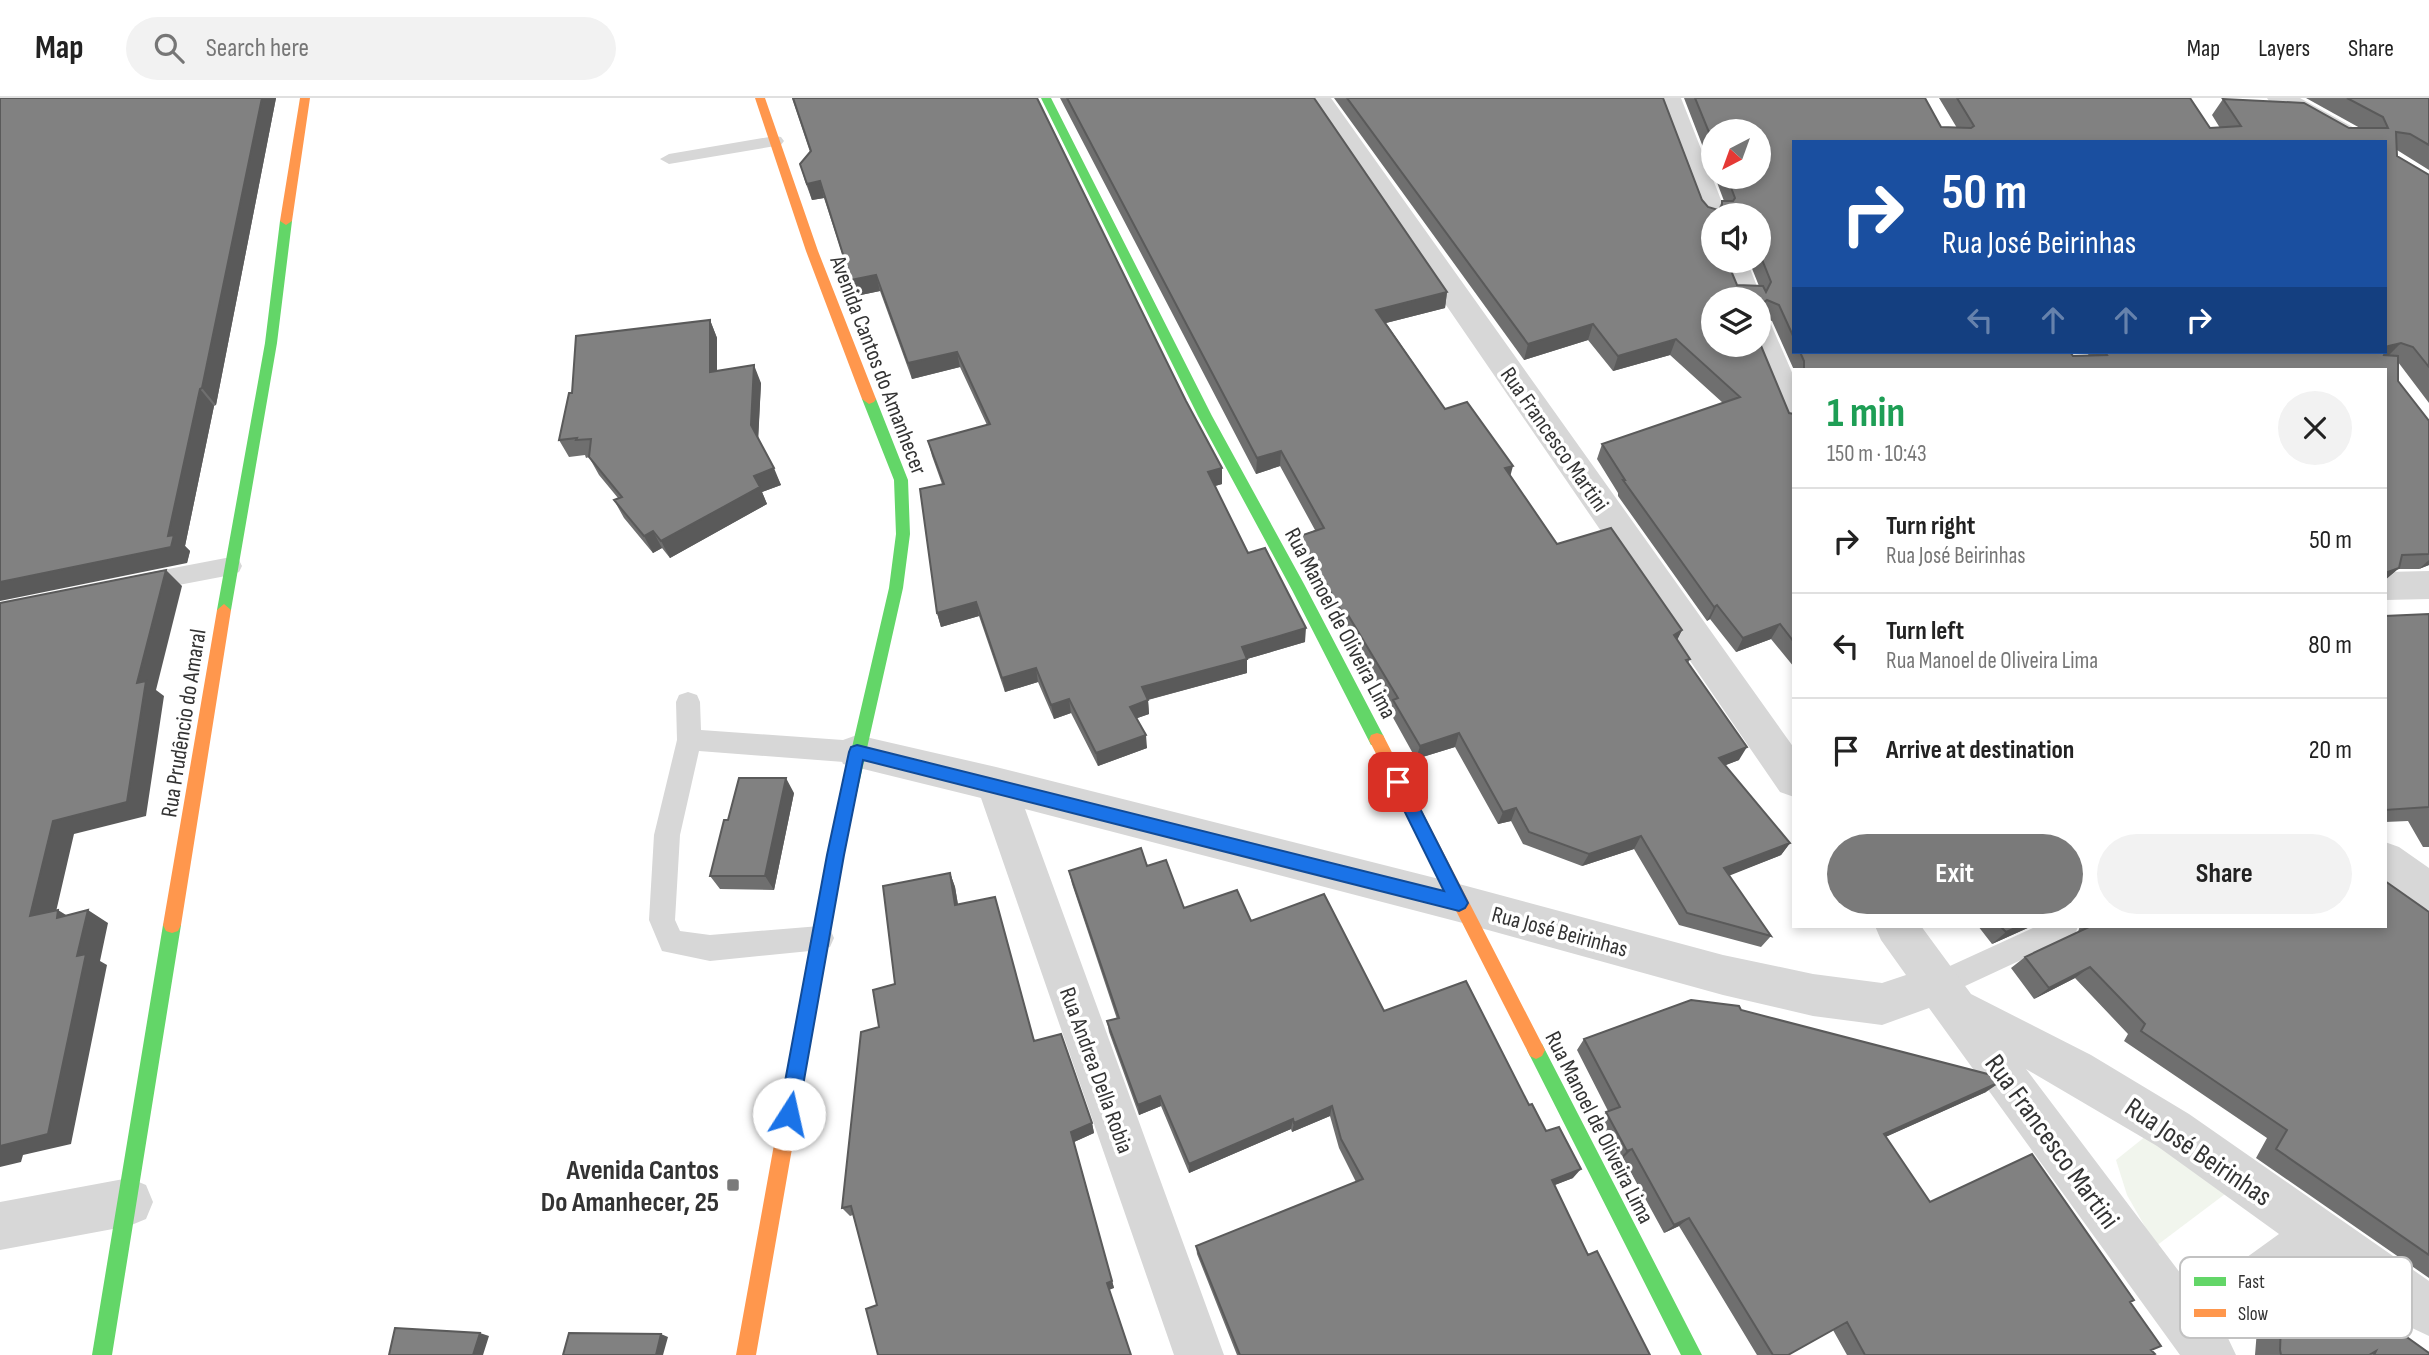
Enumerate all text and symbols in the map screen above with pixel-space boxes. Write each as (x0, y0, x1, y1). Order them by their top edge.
search box (126, 17, 616, 80)
text: Map (35, 28, 84, 68)
icon: search (150, 29, 188, 67)
text: Search here (206, 33, 309, 64)
text: Map (2187, 34, 2220, 63)
text: Layers (2258, 34, 2310, 63)
text: Share (2348, 34, 2394, 63)
north arrow (1701, 119, 1771, 189)
map controls (1701, 119, 1771, 357)
text: 50 m (1942, 164, 2027, 223)
icon: right (1827, 168, 1918, 259)
button: sound (1701, 203, 1771, 273)
text: Rua José Beirinhas (1942, 224, 2136, 263)
street label: Avenida Cantos do Amanhecer (823, 251, 933, 479)
button: layers (1701, 287, 1771, 357)
icon: left (1961, 301, 1999, 339)
icon: ahead (2034, 301, 2072, 339)
icon: ahead (2107, 301, 2145, 339)
icon: right (2180, 301, 2218, 339)
street label: Rua Francesco Martini (1494, 362, 1614, 517)
text: 1 min (1827, 388, 1905, 439)
button: close (2278, 391, 2352, 465)
text: 150 m · 10:43 (1827, 440, 1927, 468)
text: Turn right (1886, 511, 1975, 542)
icon: right (1827, 522, 1865, 560)
street label: Rua Manoel de Oliveira Lima (1278, 523, 1402, 724)
text: 50 m (2309, 525, 2352, 556)
text: Rua José Beirinhas (1886, 542, 2026, 570)
text: Turn left (1886, 616, 1964, 647)
street label: Rua Prudêncio do Amaral (155, 627, 213, 819)
icon: left (1827, 627, 1865, 665)
text: 80 m (2308, 630, 2352, 661)
text: Rua Manoel de Oliveira Lima (1886, 647, 2098, 675)
icon: arrive (1827, 732, 1865, 770)
text: Arrive at destination (1886, 735, 2074, 766)
text: 20 m (2309, 735, 2352, 766)
pin (1368, 752, 1428, 812)
icon: arrive (1379, 763, 1417, 801)
button: Exit (1827, 834, 2083, 914)
button: Share (2097, 834, 2352, 914)
street label: Rua José Beirinhas (1489, 900, 1631, 964)
street label: Rua Andrea Della Robia (1053, 983, 1139, 1157)
street label: Rua Manoel de Oliveira Lima (1538, 1027, 1660, 1228)
street label: Rua Francesco Martini (1978, 1048, 2126, 1235)
position arrow (752, 1077, 826, 1151)
street label: Rua José Beirinhas (2118, 1091, 2278, 1213)
place label: Avenida Cantos Do Amanhecer, 25 (541, 1154, 719, 1219)
marker: Avenida Cantos Do Amanhecer, 25 (725, 1177, 741, 1193)
legend (2180, 1257, 2412, 1338)
text: Fast (2238, 1271, 2265, 1294)
text: Slow (2238, 1303, 2268, 1326)

